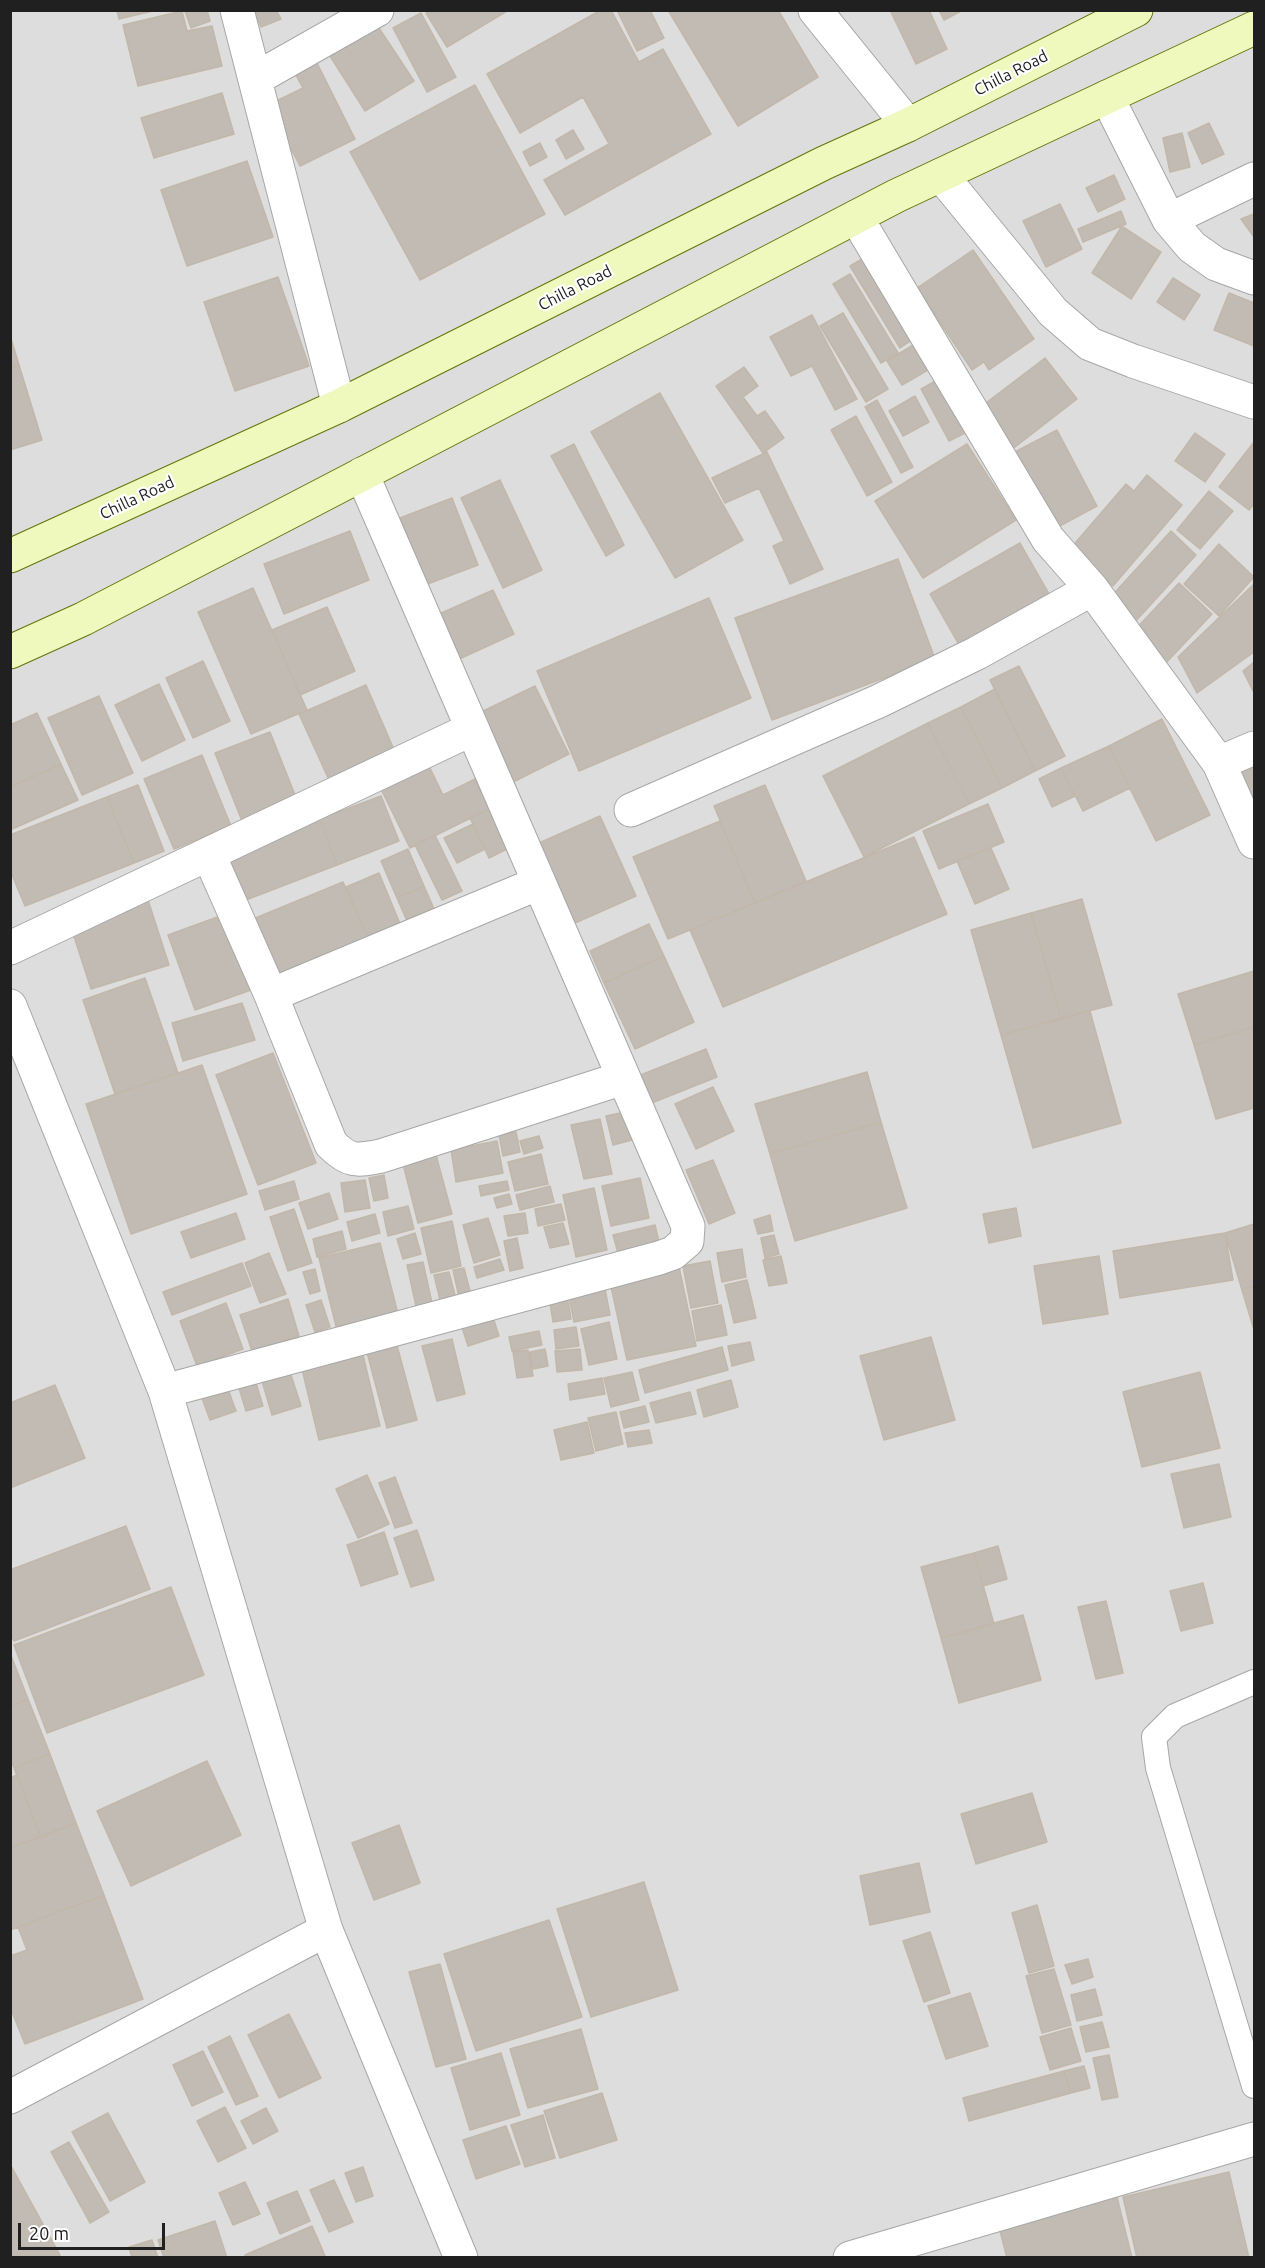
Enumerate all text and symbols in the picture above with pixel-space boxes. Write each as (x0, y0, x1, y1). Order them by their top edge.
street label: Chilla Road (971, 46, 1051, 100)
street label: Chilla Road (535, 261, 615, 315)
street label: Chilla Road (97, 472, 177, 524)
scale bar (21, 2211, 168, 2249)
text: 20 m (29, 2223, 69, 2243)

